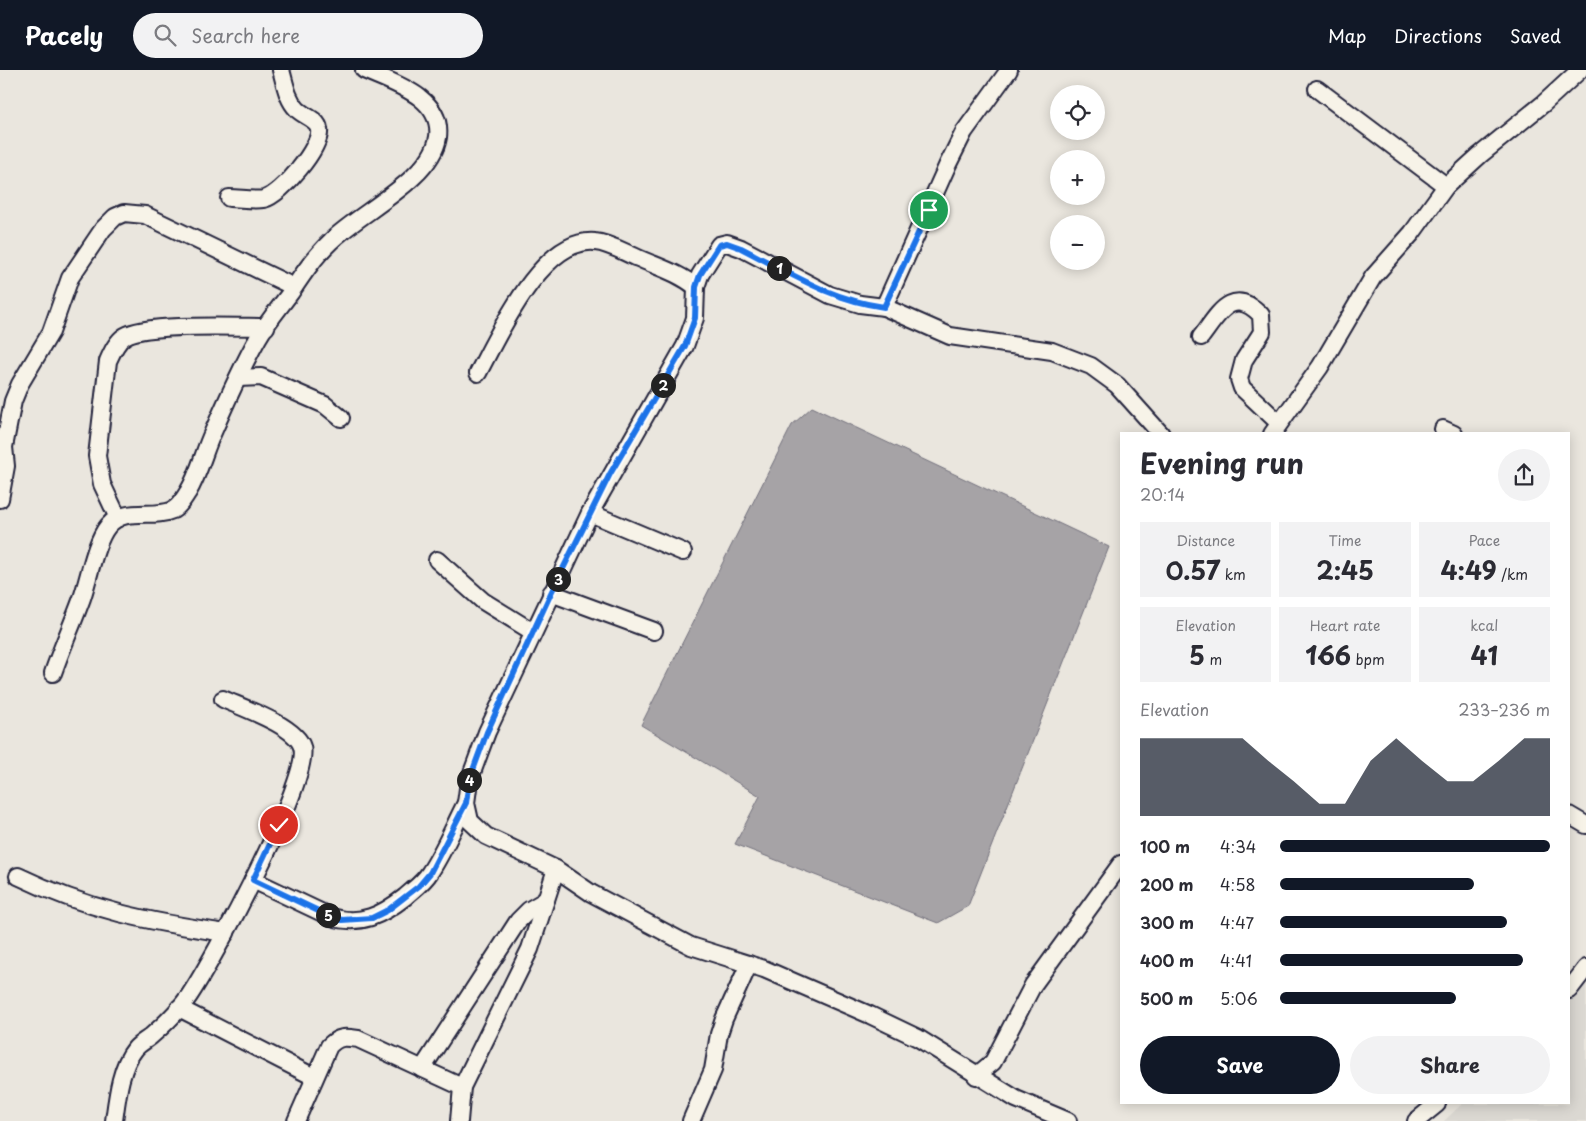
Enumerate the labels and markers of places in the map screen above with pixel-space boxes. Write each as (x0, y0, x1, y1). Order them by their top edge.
pin (908, 189, 950, 231)
pin: 1 (766, 256, 792, 280)
pin: 2 (650, 372, 676, 398)
pin: 3 (546, 566, 570, 592)
pin: 4 (456, 768, 482, 792)
pin (258, 804, 300, 846)
pin: 5 (316, 902, 340, 928)

